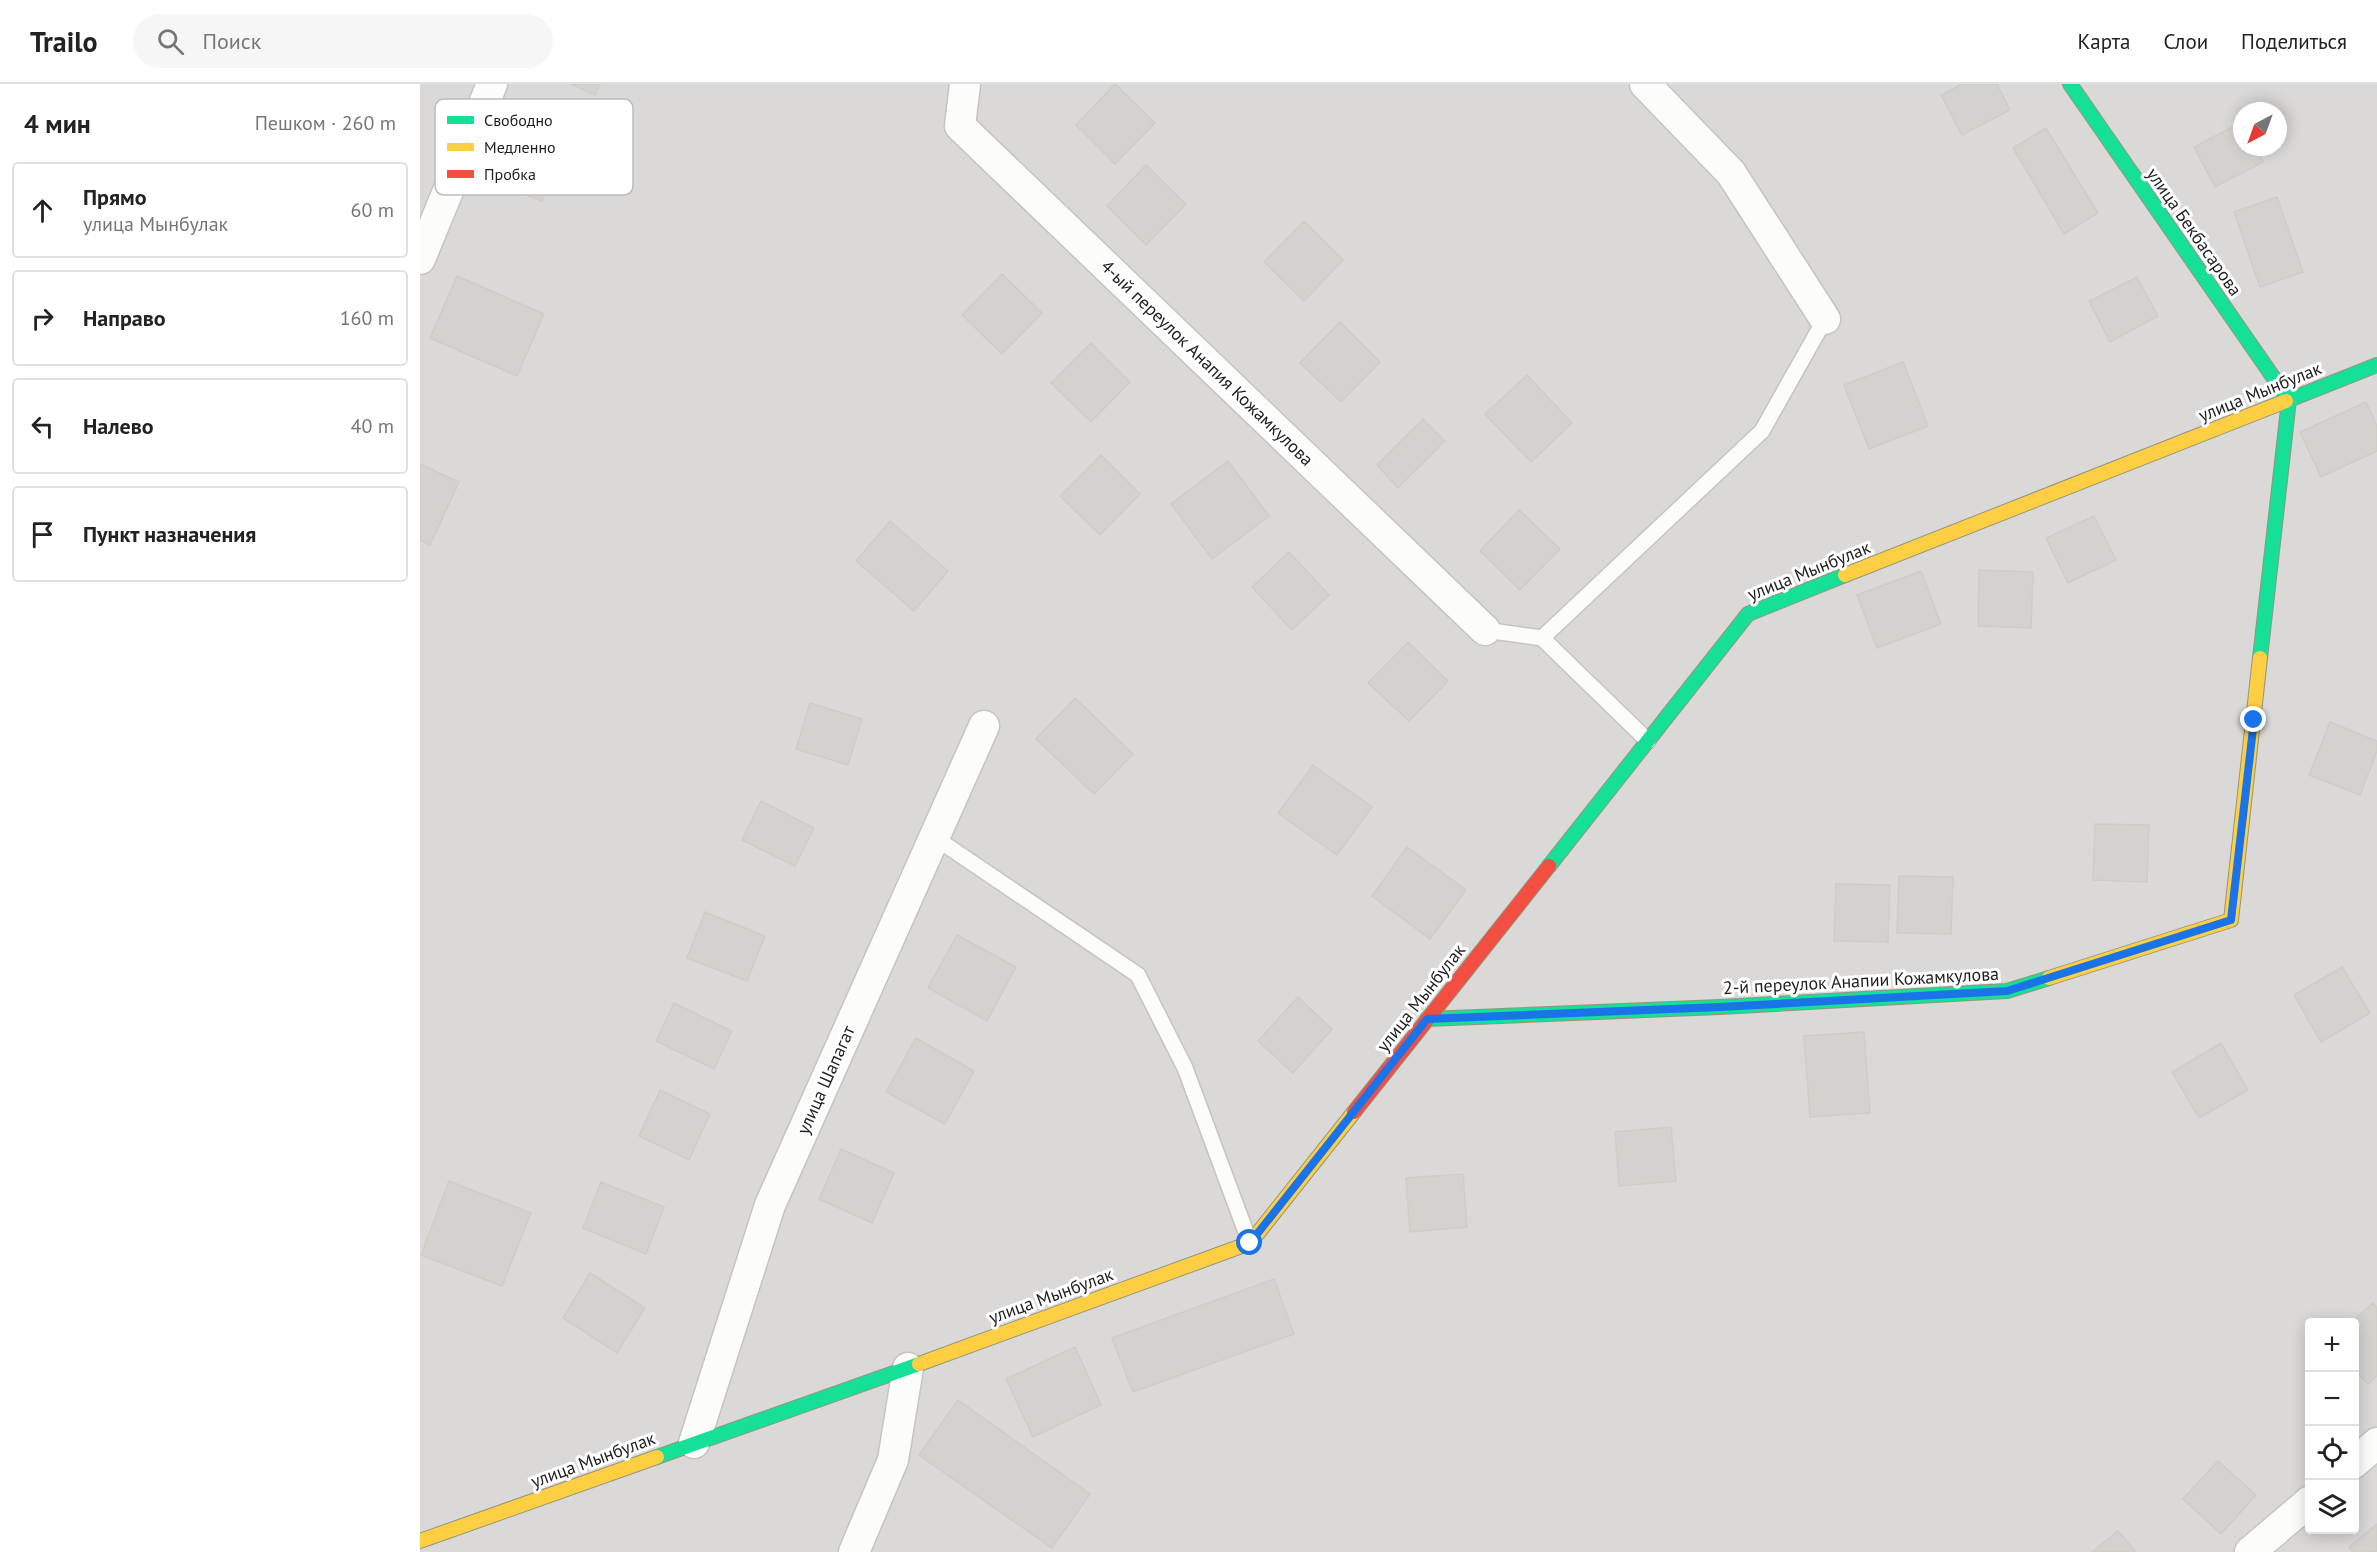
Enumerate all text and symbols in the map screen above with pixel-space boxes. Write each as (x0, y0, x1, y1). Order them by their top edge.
search box (133, 14, 553, 68)
text: Trailo (30, 23, 97, 60)
icon: search (154, 25, 187, 58)
text: Поиск (202, 27, 261, 55)
text: Карта (2077, 28, 2130, 55)
text: Слои (2163, 28, 2208, 55)
text: Поделиться (2241, 28, 2347, 55)
legend (435, 99, 633, 195)
north arrow (2233, 102, 2287, 156)
text: 4 мин (24, 107, 91, 140)
text: Пешком · 260 m (255, 110, 396, 136)
text: Свободно (484, 110, 553, 130)
text: Медленно (484, 137, 556, 157)
street label: улица Бекбасарова (2142, 163, 2247, 300)
text: Пробка (484, 164, 536, 184)
text: Прямо (83, 183, 146, 211)
icon: ahead (26, 194, 59, 227)
text: 60 m (351, 197, 394, 223)
text: улица Мынбулак (83, 211, 228, 237)
street label: 4-ый переулок Анапия Кожамкулова (1096, 255, 1319, 471)
icon: right (26, 302, 59, 335)
text: Направо (83, 304, 166, 332)
text: 160 m (340, 305, 394, 331)
street label: улица Мынбулак (2195, 356, 2325, 427)
icon: left (26, 410, 59, 443)
text: Налево (83, 412, 154, 440)
text: 40 m (351, 413, 394, 439)
icon: arrive (26, 518, 59, 551)
text: Пункт назначения (83, 520, 256, 548)
street label: улица Мынбулак (1744, 535, 1874, 606)
route end (2240, 706, 2266, 732)
street label: улица Мынбулак (1371, 939, 1470, 1056)
street label: 2-й переулок Анапии Кожамкулова (1722, 962, 2000, 999)
street label: улица Шапагат (791, 1021, 860, 1138)
route start (1236, 1229, 1262, 1255)
street label: улица Мынбулак (986, 1262, 1116, 1329)
map controls (2305, 1318, 2359, 1534)
button: + (2305, 1318, 2359, 1372)
button: − (2305, 1372, 2359, 1426)
street label: улица Мынбулак (528, 1426, 658, 1493)
button: locate (2305, 1426, 2359, 1480)
button: layers (2305, 1480, 2359, 1534)

